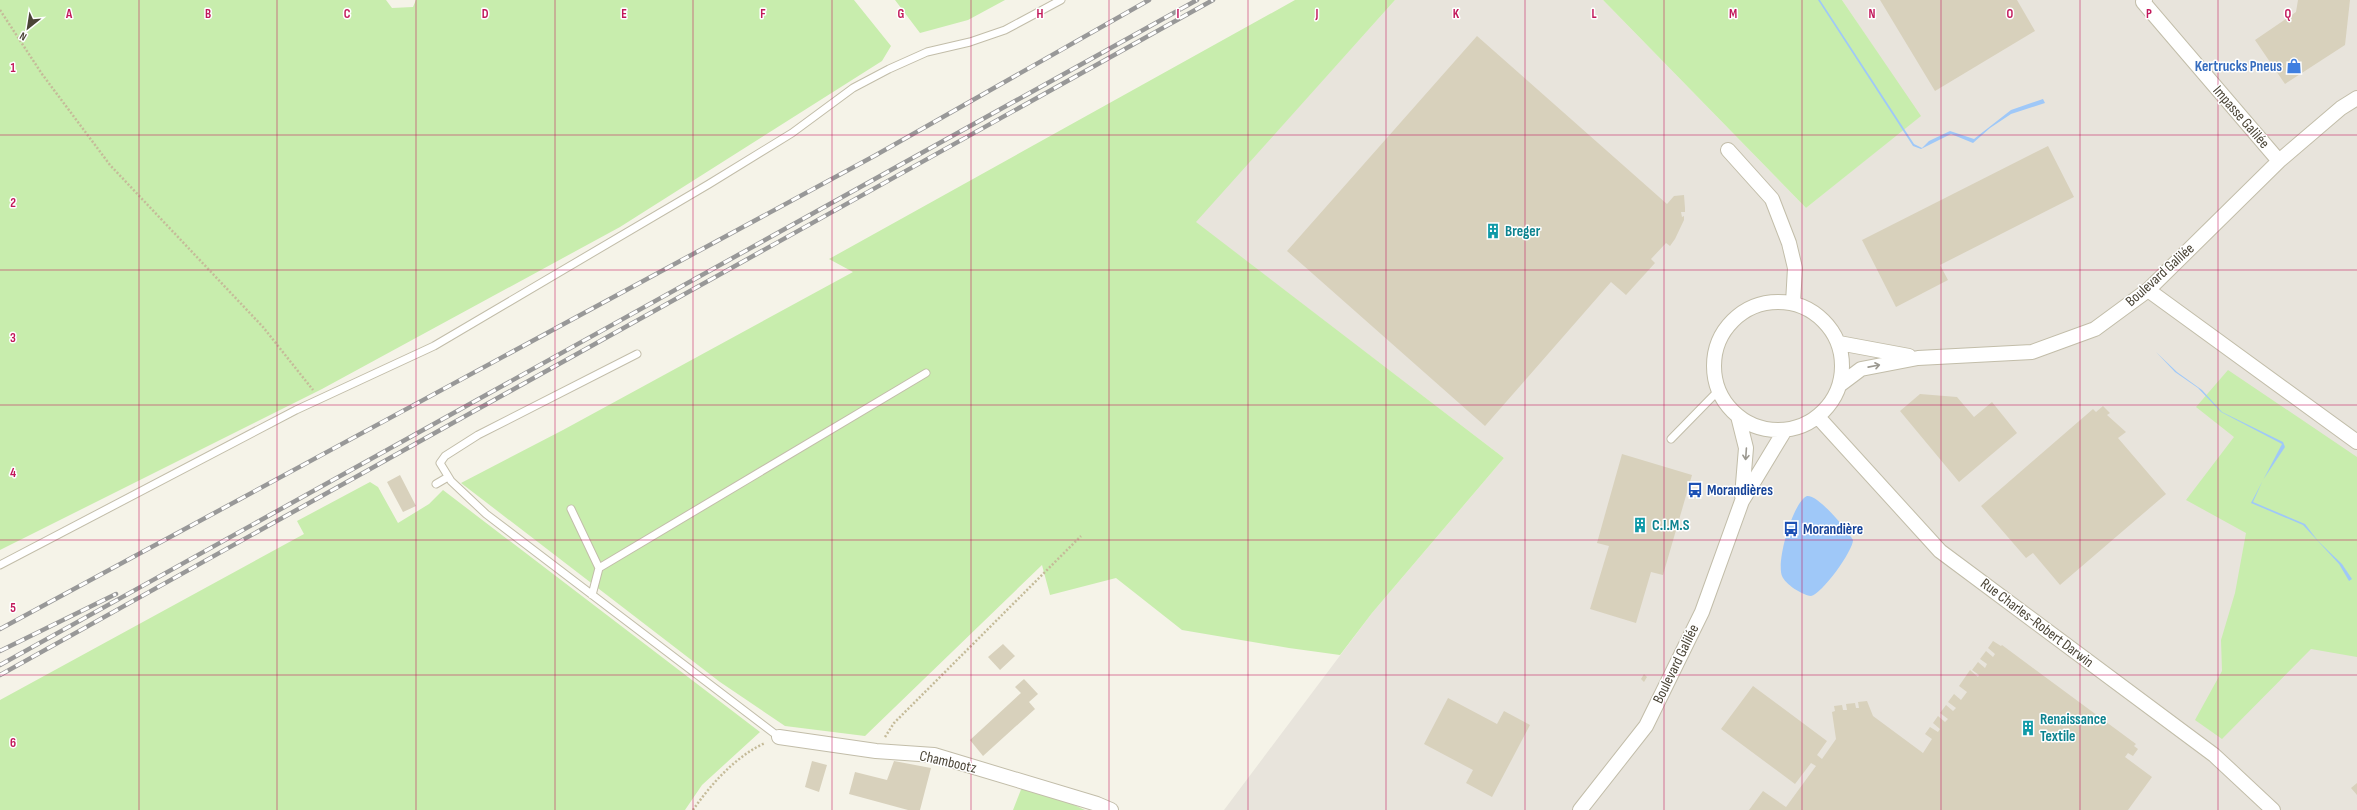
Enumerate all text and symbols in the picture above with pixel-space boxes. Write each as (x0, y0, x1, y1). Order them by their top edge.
text: A (65, 6, 73, 22)
text: B (205, 6, 211, 22)
text: C (344, 6, 351, 22)
text: D (482, 6, 489, 22)
text: E (621, 6, 627, 22)
text: F (760, 6, 766, 22)
text: G (898, 6, 905, 22)
text: H (1037, 6, 1044, 22)
text: I (1177, 6, 1180, 22)
text: J (1315, 6, 1319, 22)
text: K (1453, 6, 1460, 22)
text: L (1591, 6, 1597, 22)
text: M (1729, 6, 1737, 22)
text: N (1869, 6, 1876, 22)
text: O (2007, 6, 2014, 22)
text: P (2146, 6, 2152, 22)
text: Q (2285, 6, 2292, 22)
north arrow (8, 8, 48, 48)
text: N (17, 29, 29, 43)
place label: Kertrucks Pneus (2195, 57, 2282, 76)
shop icon: Kertrucks Pneus (2285, 57, 2303, 75)
text: 1 (10, 60, 16, 76)
street label: Impasse Galilée (2208, 81, 2274, 153)
text: 2 (10, 195, 16, 211)
building icon: Breger (1484, 222, 1502, 240)
place label: Breger (1505, 222, 1541, 241)
street label: Boulevard Galilée (2122, 239, 2198, 311)
text: 3 (10, 330, 16, 346)
one-way arrow (1868, 362, 1881, 370)
one-way arrow (1742, 447, 1749, 460)
text: 4 (10, 465, 16, 481)
bus stop icon: Morandières (1686, 481, 1704, 499)
place label: Morandières (1707, 481, 1773, 500)
building icon: C.I.M.S (1631, 516, 1649, 534)
place label: C.I.M.S (1652, 516, 1690, 535)
bus stop icon: Morandière (1782, 520, 1800, 538)
place label: Morandière (1803, 520, 1863, 539)
street label: Rue Charles-Robert Darwin (1977, 574, 2097, 672)
text: 5 (10, 600, 16, 616)
street label: Boulevard Galilée (1649, 621, 1703, 707)
place label: Renaissance Textile (2040, 710, 2106, 746)
building icon: Renaissance Textile (2019, 719, 2037, 737)
text: 6 (10, 735, 16, 751)
street label: Chambootz (918, 746, 979, 778)

